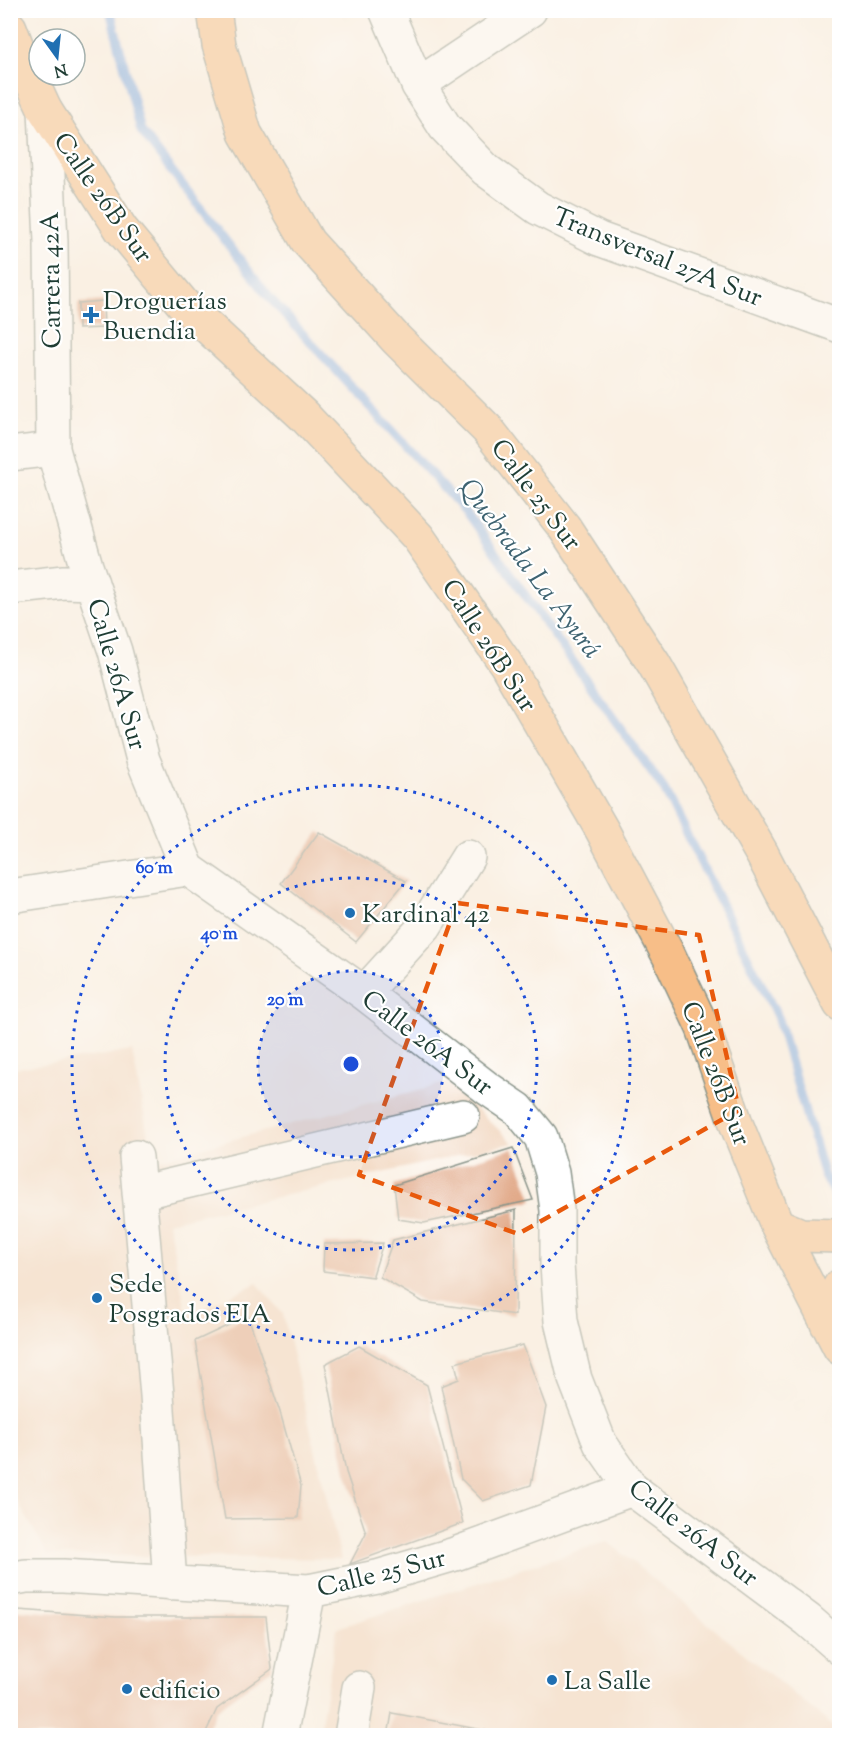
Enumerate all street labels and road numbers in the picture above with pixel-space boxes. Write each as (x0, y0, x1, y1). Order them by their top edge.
street label: Calle 26B Sur (43, 126, 161, 271)
street label: Transversal 27A Sur (547, 199, 768, 317)
street label: Carrera 42A (33, 211, 72, 349)
street label: Calle 25 Sur (481, 432, 589, 559)
street label: Calle 26B Sur (431, 573, 545, 720)
street label: Calle 26A Sur (76, 595, 155, 755)
street label: Calle 26A Sur (353, 982, 500, 1106)
street label: Calle 26B Sur (670, 996, 759, 1152)
street label: Calle 26A Sur (620, 1471, 765, 1597)
street label: Calle 25 Sur (313, 1541, 450, 1608)

